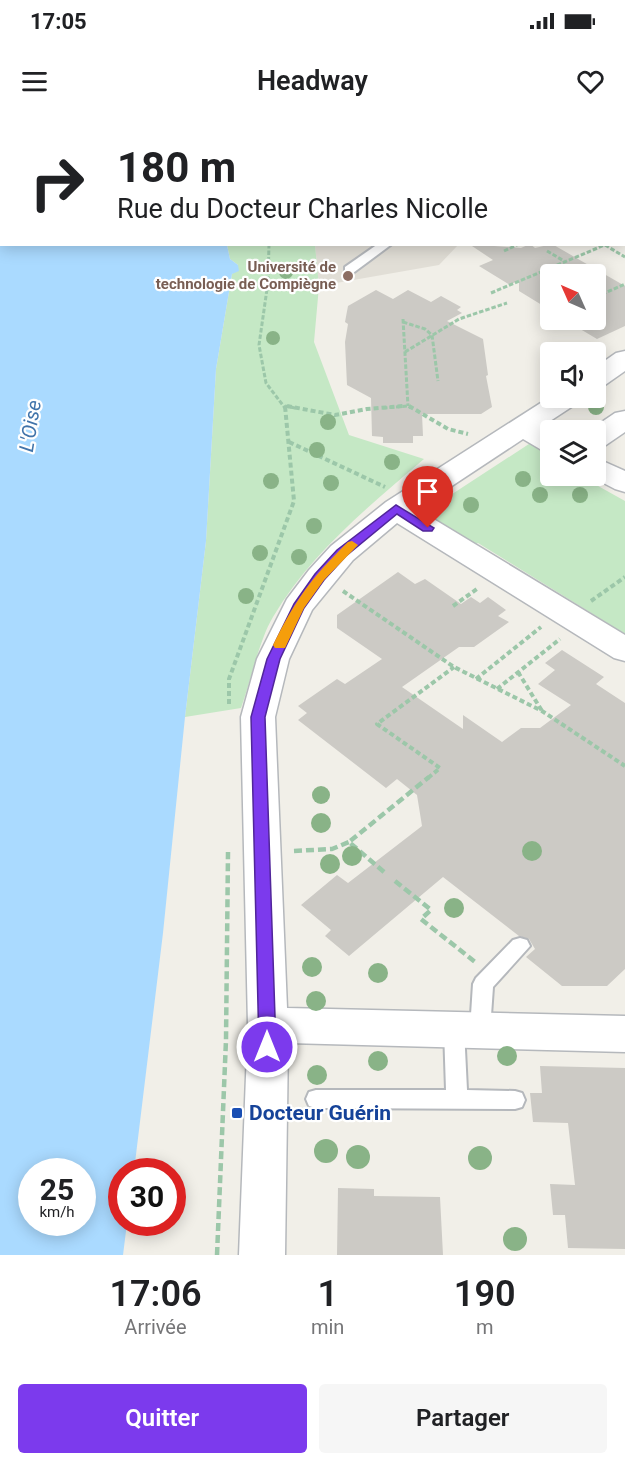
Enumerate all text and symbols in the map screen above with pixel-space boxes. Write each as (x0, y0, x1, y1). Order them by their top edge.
text: 17:05 (30, 9, 87, 34)
icon: menu (18, 65, 51, 98)
text: Headway (257, 65, 368, 97)
icon: heart (574, 65, 607, 98)
text: 180 m (117, 143, 236, 192)
icon: right (18, 144, 96, 222)
text: Rue du Docteur Charles Nicolle (117, 193, 488, 225)
place label: Université de technologie de Compiègne (156, 258, 336, 293)
north arrow (540, 264, 606, 330)
map controls (540, 264, 606, 486)
marker: Université de technologie de Compiègne (341, 269, 355, 283)
button: sound (540, 342, 606, 408)
water label: L'Oise (14, 398, 46, 454)
button: layers (540, 420, 606, 486)
pin (402, 466, 453, 528)
icon: arrive (411, 475, 444, 508)
position arrow (235, 1015, 299, 1079)
place label: Docteur Guérin (249, 1101, 391, 1125)
marker: Docteur Guérin (230, 1106, 244, 1120)
speed limit sign: 30 (108, 1158, 186, 1236)
text: 25 (40, 1172, 74, 1207)
text: km/h (39, 1203, 75, 1221)
text: 17:06 (109, 1273, 202, 1315)
text: 1 (317, 1273, 338, 1315)
text: 190 (454, 1273, 516, 1315)
text: Arrivée (124, 1315, 187, 1339)
text: min (311, 1315, 344, 1339)
text: m (476, 1315, 493, 1339)
button: Quitter (18, 1384, 307, 1453)
button: Partager (319, 1384, 607, 1453)

